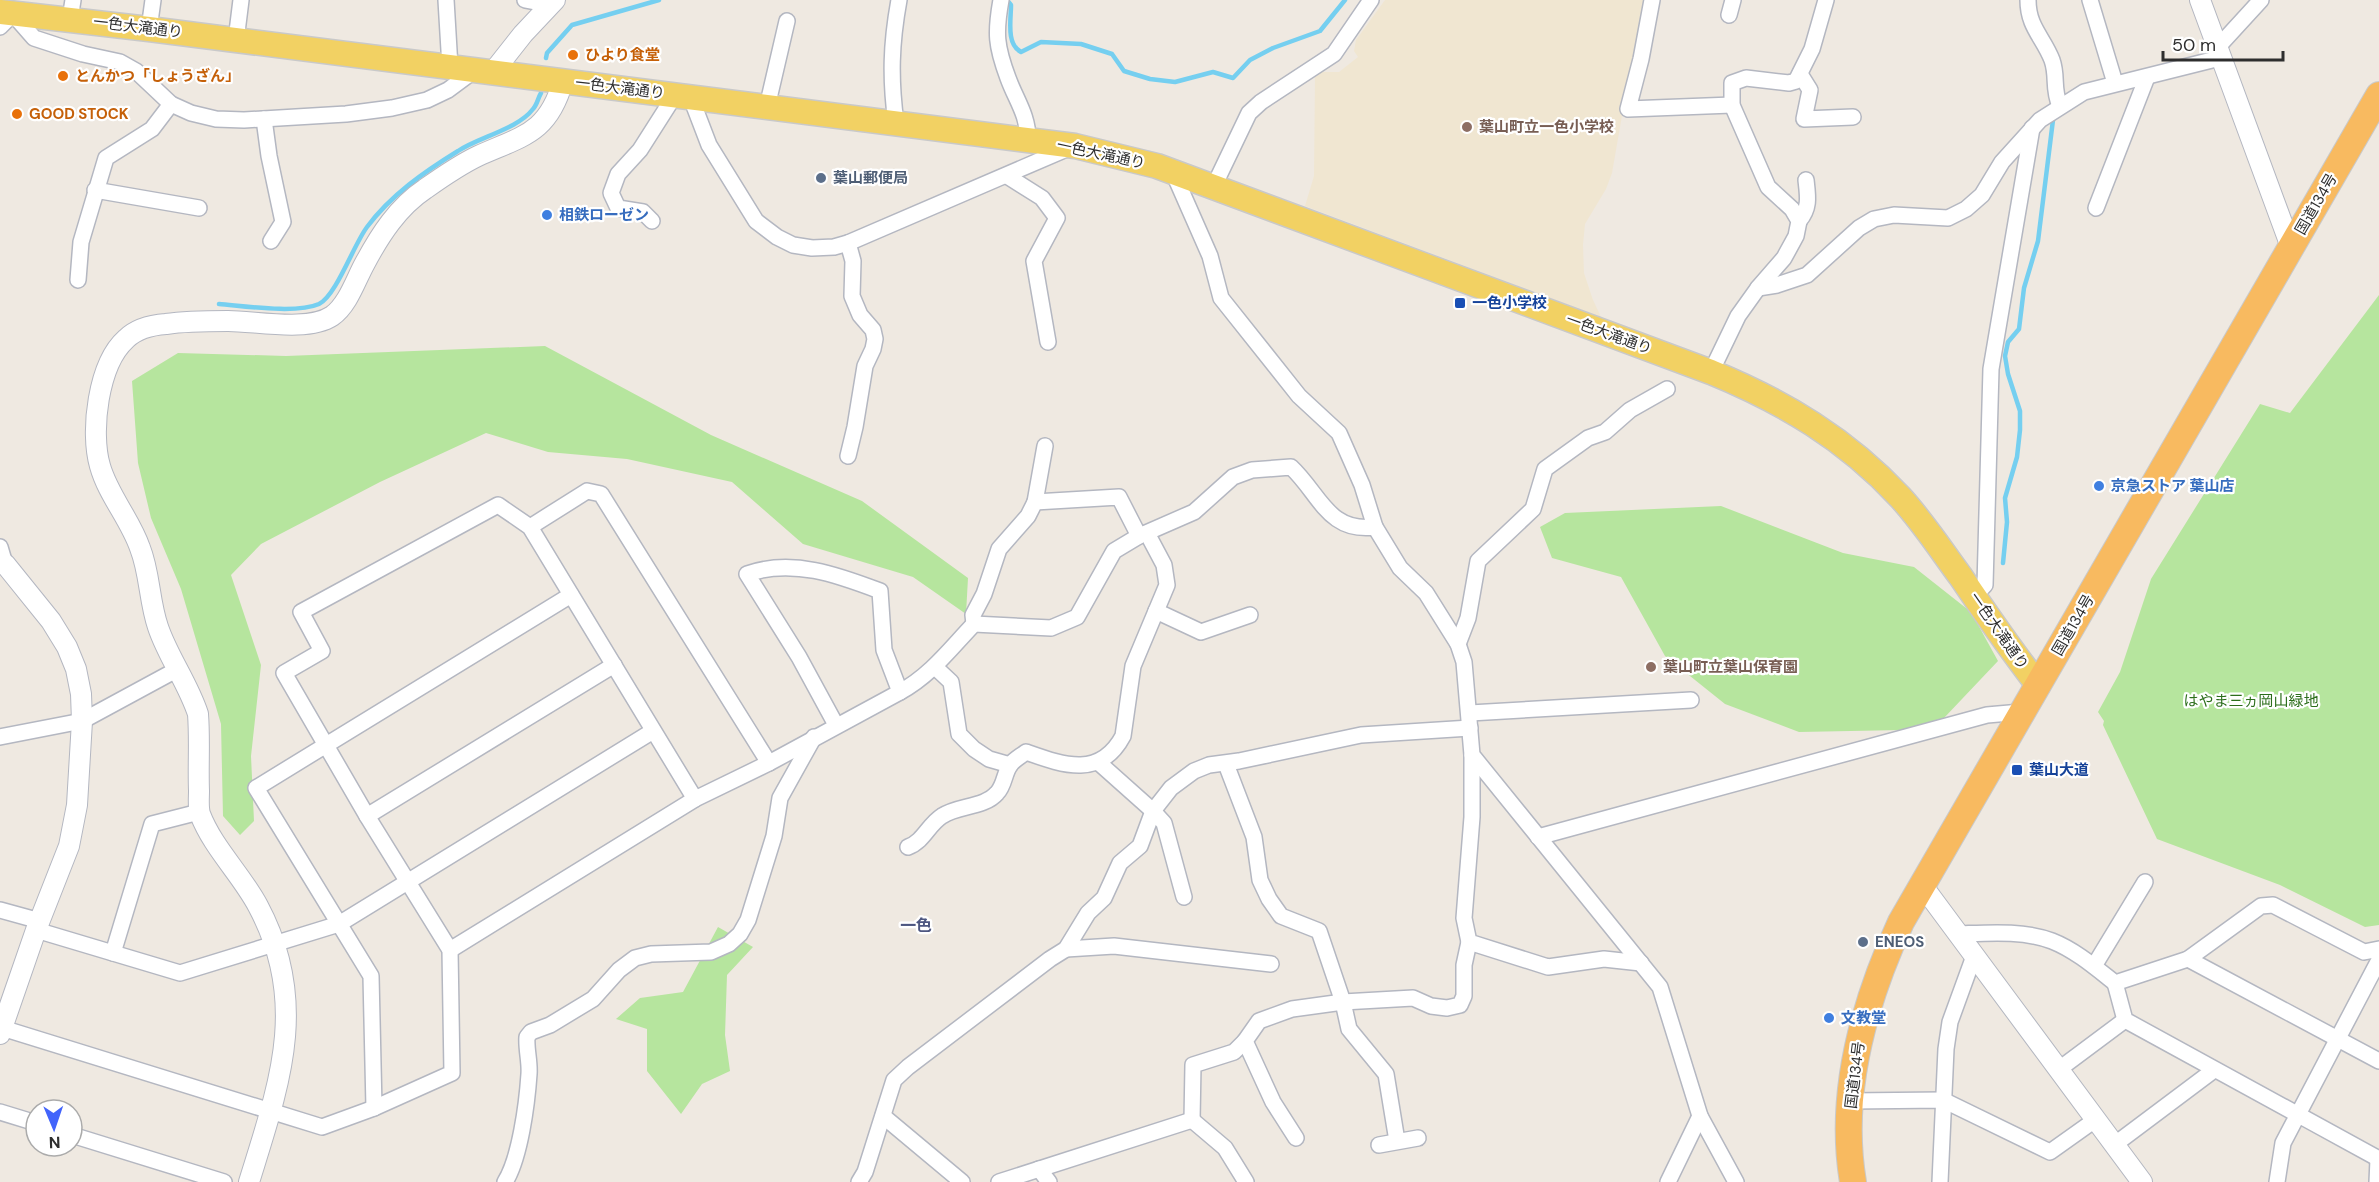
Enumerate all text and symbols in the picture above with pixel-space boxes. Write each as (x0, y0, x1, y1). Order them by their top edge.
street label: 一色大滝通り (92, 12, 184, 42)
scale bar (2163, 24, 2283, 62)
text: 50 m (2172, 33, 2216, 57)
place label: ひより食堂 (585, 45, 660, 65)
marker: ひより食堂 (566, 48, 580, 62)
place label: とんかつ「しょうざん」 (75, 66, 240, 86)
marker: とんかつ「しょうざん」 (56, 69, 70, 83)
street label: 一色大滝通り (574, 73, 666, 103)
place label: GOOD STOCK (29, 104, 129, 124)
marker: GOOD STOCK (10, 107, 24, 121)
place label: 葉山町立一色小学校 (1479, 117, 1614, 137)
marker: 葉山町立一色小学校 (1460, 120, 1474, 134)
street label: 一色大滝通り (1055, 135, 1147, 173)
place label: 葉山郵便局 (833, 168, 908, 188)
street label: 国道134号 (2290, 170, 2342, 238)
marker: 葉山郵便局 (814, 171, 828, 185)
place label: 相鉄ローゼン (559, 205, 649, 225)
marker: 相鉄ローゼン (540, 208, 554, 222)
place label: 一色小学校 (1472, 293, 1547, 313)
marker: 一色小学校 (1453, 296, 1467, 310)
street label: 一色大滝通り (1563, 309, 1655, 359)
place label: 京急ストア 葉山店 (2111, 476, 2235, 496)
marker: 京急ストア 葉山店 (2092, 479, 2106, 493)
street label: 一色大滝通り (1965, 588, 2033, 674)
street label: 国道134号 (2047, 591, 2099, 659)
place label: 葉山町立葉山保育園 (1663, 657, 1798, 677)
marker: 葉山町立葉山保育園 (1644, 660, 1658, 674)
park label: はやま三ヵ岡山緑地 (2183, 691, 2319, 711)
place label: 葉山大道 (2029, 760, 2089, 780)
marker: 葉山大道 (2010, 763, 2024, 777)
district label: 一色 (900, 915, 932, 936)
place label: ENEOS (1875, 932, 1924, 952)
marker: ENEOS (1856, 935, 1870, 949)
place label: 文教堂 (1841, 1008, 1886, 1028)
marker: 文教堂 (1822, 1011, 1836, 1025)
street label: 国道134号 (1841, 1040, 1869, 1110)
north arrow (24, 1098, 84, 1158)
text: N (48, 1132, 61, 1153)

